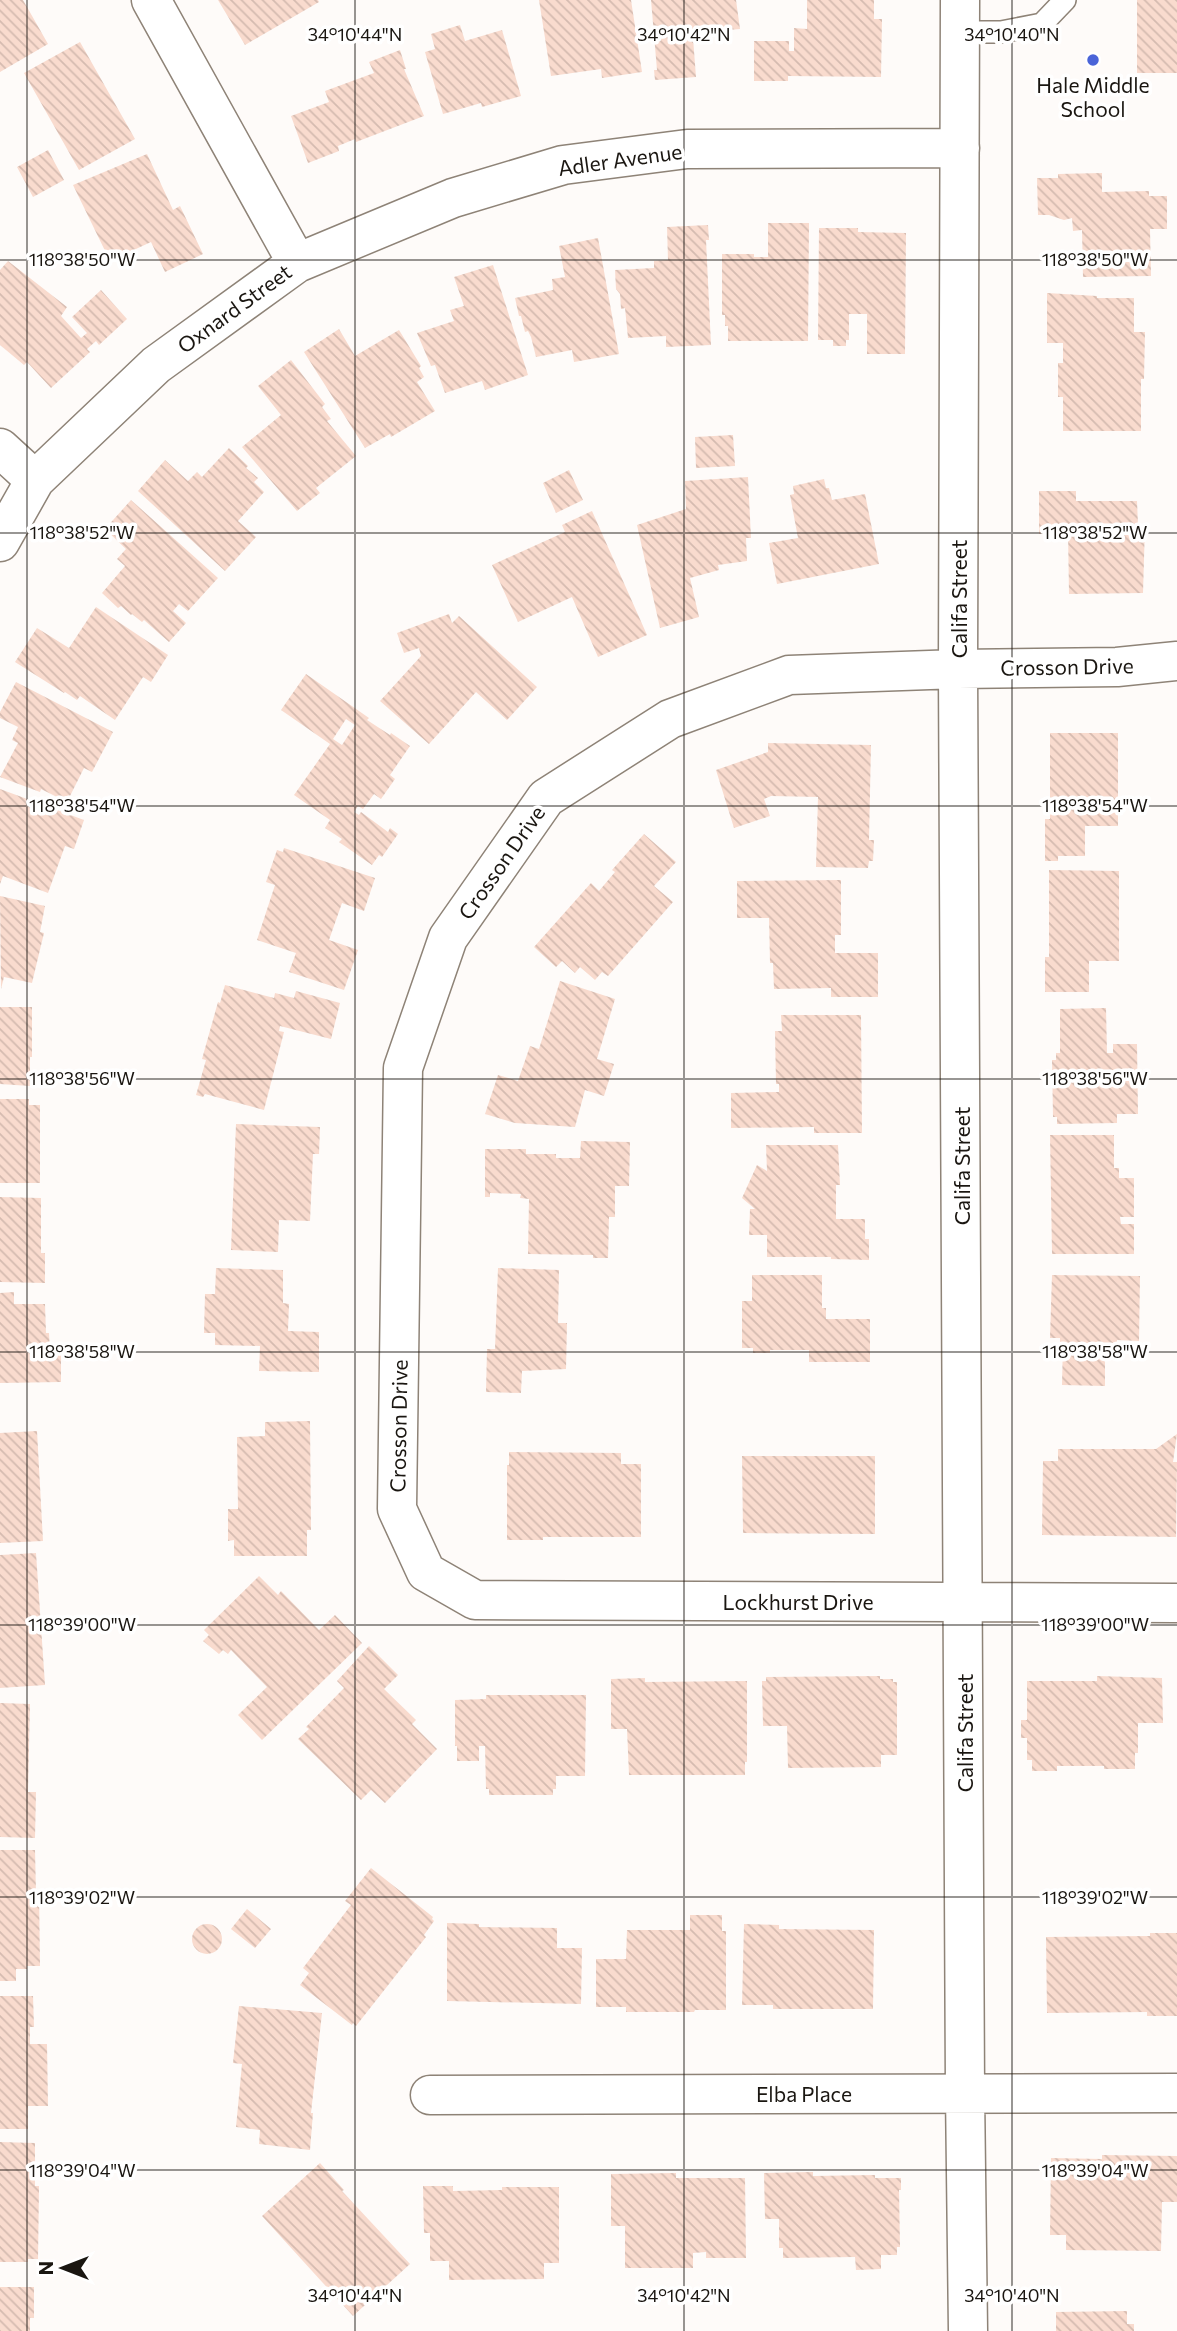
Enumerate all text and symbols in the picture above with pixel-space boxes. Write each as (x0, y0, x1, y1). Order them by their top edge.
text: 34°10'44"N (308, 23, 402, 45)
text: 34°10'42"N (637, 23, 731, 45)
text: 34°10'40"N (964, 23, 1060, 45)
marker: Hale Middle School (1085, 52, 1101, 68)
place label: Hale Middle School (1036, 72, 1150, 121)
street label: Adler Avenue (556, 138, 684, 180)
text: 118°38'50"W (29, 248, 135, 270)
text: 118°38'50"W (1042, 248, 1148, 270)
street label: Oxnard Street (172, 258, 296, 358)
text: 118°38'52"W (30, 521, 134, 543)
text: 118°38'52"W (1043, 521, 1147, 543)
street label: Califa Street (946, 540, 971, 658)
street label: Crosson Drive (1000, 652, 1134, 680)
text: 118°38'54"W (29, 794, 135, 816)
text: 118°38'54"W (1042, 794, 1148, 816)
street label: Crosson Drive (453, 800, 549, 924)
text: 118°38'56"W (29, 1067, 135, 1089)
text: 118°38'56"W (1042, 1067, 1148, 1089)
street label: Califa Street (949, 1107, 974, 1225)
text: 118°38'58"W (29, 1340, 135, 1362)
text: 118°38'58"W (1042, 1340, 1148, 1362)
street label: Crosson Drive (384, 1359, 412, 1493)
street label: Lockhurst Drive (723, 1589, 873, 1614)
text: 118°39'00"W (28, 1613, 136, 1635)
text: 118°39'00"W (1041, 1613, 1149, 1635)
street label: Califa Street (952, 1674, 977, 1792)
text: 118°39'02"W (29, 1886, 135, 1908)
text: 118°39'02"W (1042, 1886, 1148, 1908)
street label: Elba Place (756, 2081, 852, 2106)
text: 118°39'04"W (28, 2159, 136, 2181)
text: 118°39'04"W (1041, 2159, 1149, 2181)
north arrow (28, 2233, 98, 2303)
text: N (34, 2261, 57, 2275)
text: 34°10'44"N (308, 2284, 402, 2306)
text: 34°10'42"N (637, 2284, 731, 2306)
text: 34°10'40"N (964, 2284, 1060, 2306)

